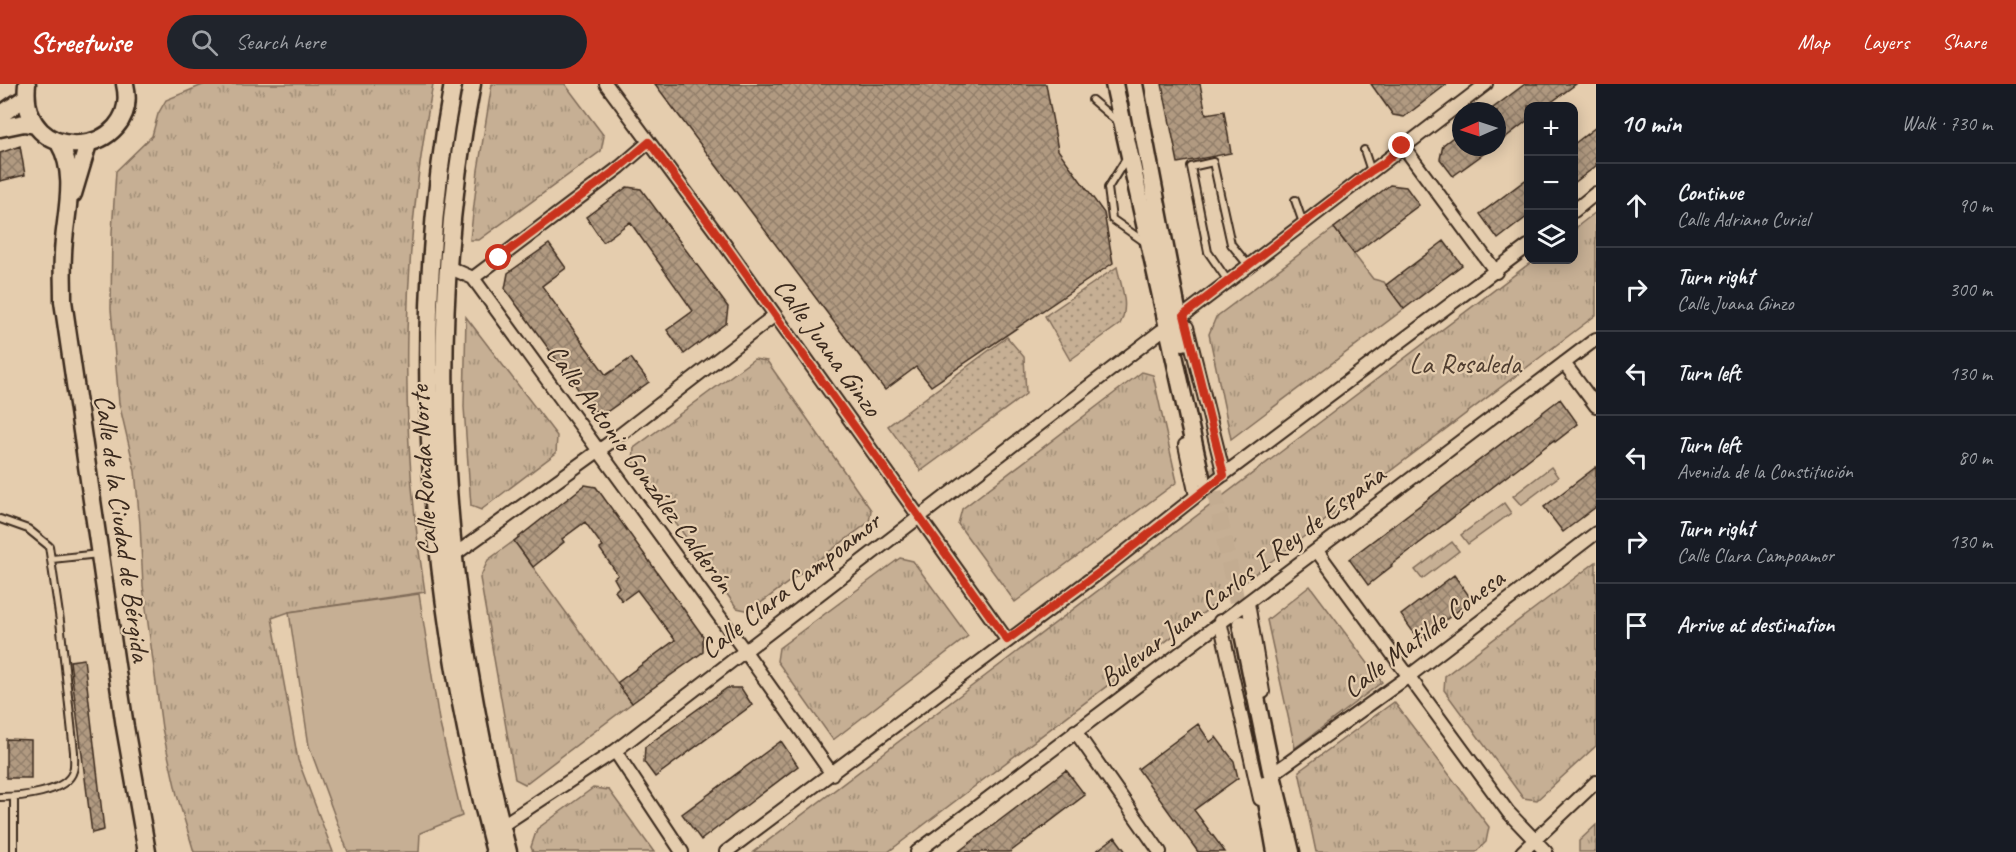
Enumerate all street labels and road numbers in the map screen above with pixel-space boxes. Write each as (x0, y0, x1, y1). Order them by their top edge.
street label: Calle Juana Ginzo (766, 271, 891, 425)
street label: Calle Antonio González Calderón (539, 337, 744, 601)
street label: Calle Ronda Norte (401, 383, 445, 558)
street label: Calle de la Ciudad de Bérgida (87, 392, 159, 666)
street label: Bulevar Juan Carlos I Rey de España (1092, 456, 1393, 695)
street label: Calle Clara Campoamor (693, 502, 889, 666)
street label: Calle Matilde Conesa (1335, 560, 1512, 705)

